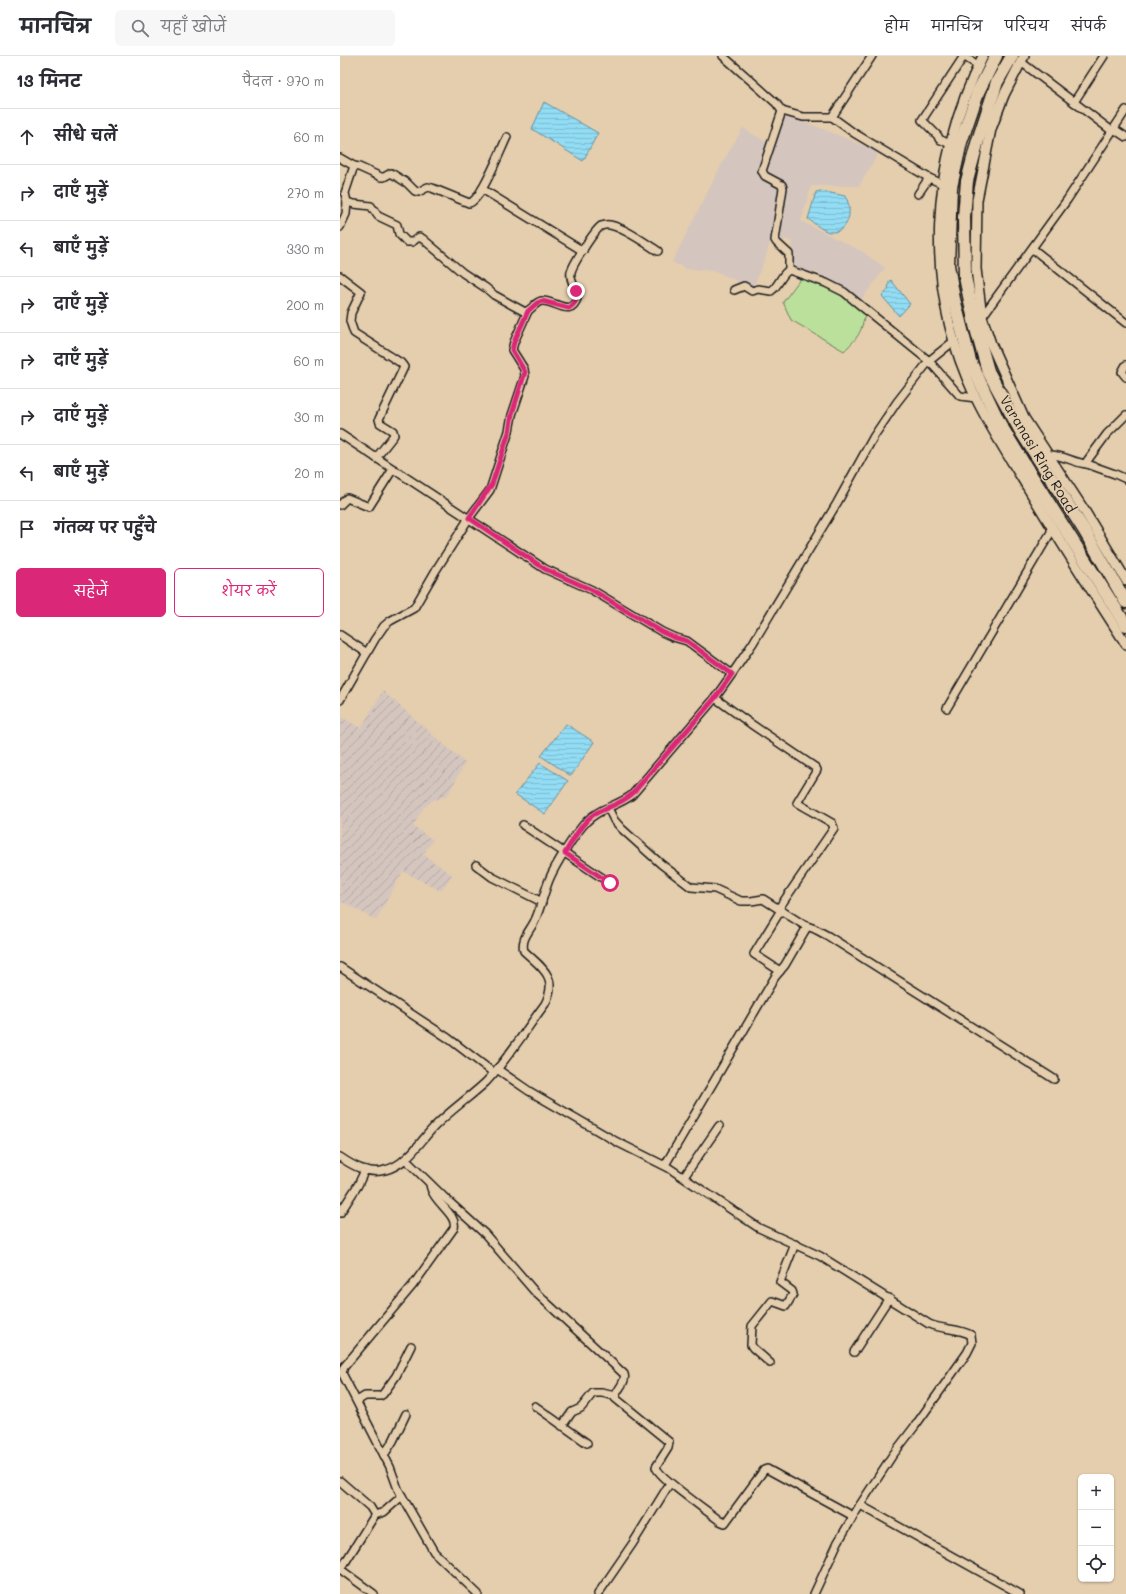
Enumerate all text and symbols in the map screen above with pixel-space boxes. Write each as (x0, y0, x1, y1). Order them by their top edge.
search box (115, 10, 395, 46)
text: मानचित्र (20, 13, 91, 38)
text: यहाँ खोजें (161, 16, 226, 36)
text: होम (885, 16, 909, 35)
text: मानचित्र (931, 16, 983, 35)
text: परिचय (1005, 16, 1049, 35)
text: संपर्क (1071, 16, 1106, 35)
icon: search (129, 17, 151, 39)
text: 13 मिनट (16, 69, 81, 91)
text: पैदल · 970 m (242, 72, 324, 89)
text: सीधे चलें (54, 125, 117, 145)
icon: ahead (16, 126, 38, 148)
text: 60 m (294, 128, 324, 145)
text: दाएँ मुड़ें (54, 181, 108, 201)
icon: right (16, 182, 38, 204)
text: 270 m (287, 184, 324, 201)
text: बाएँ मुड़ें (54, 237, 108, 257)
icon: left (16, 238, 38, 260)
text: 330 m (286, 240, 324, 257)
route end (567, 282, 585, 300)
text: दाएँ मुड़ें (54, 293, 108, 313)
icon: right (16, 294, 38, 316)
text: 200 m (286, 296, 324, 313)
text: दाएँ मुड़ें (54, 349, 108, 369)
icon: right (16, 350, 38, 372)
text: 60 m (294, 352, 324, 369)
street label: Varanasi Ring Road (996, 391, 1081, 516)
text: दाएँ मुड़ें (54, 405, 108, 425)
icon: right (16, 406, 38, 428)
text: 30 m (294, 408, 324, 425)
text: बाएँ मुड़ें (54, 461, 108, 481)
icon: left (16, 462, 38, 484)
text: 20 m (294, 464, 324, 481)
text: गंतव्य पर पहुँचे (54, 517, 156, 537)
icon: arrive (16, 518, 38, 540)
button: सहेजें (16, 568, 166, 617)
button: शेयर करें (174, 568, 324, 617)
route start (601, 874, 619, 892)
map controls (1078, 1474, 1114, 1582)
button: + (1078, 1474, 1114, 1510)
button: − (1078, 1510, 1114, 1546)
button: locate (1078, 1546, 1114, 1582)

